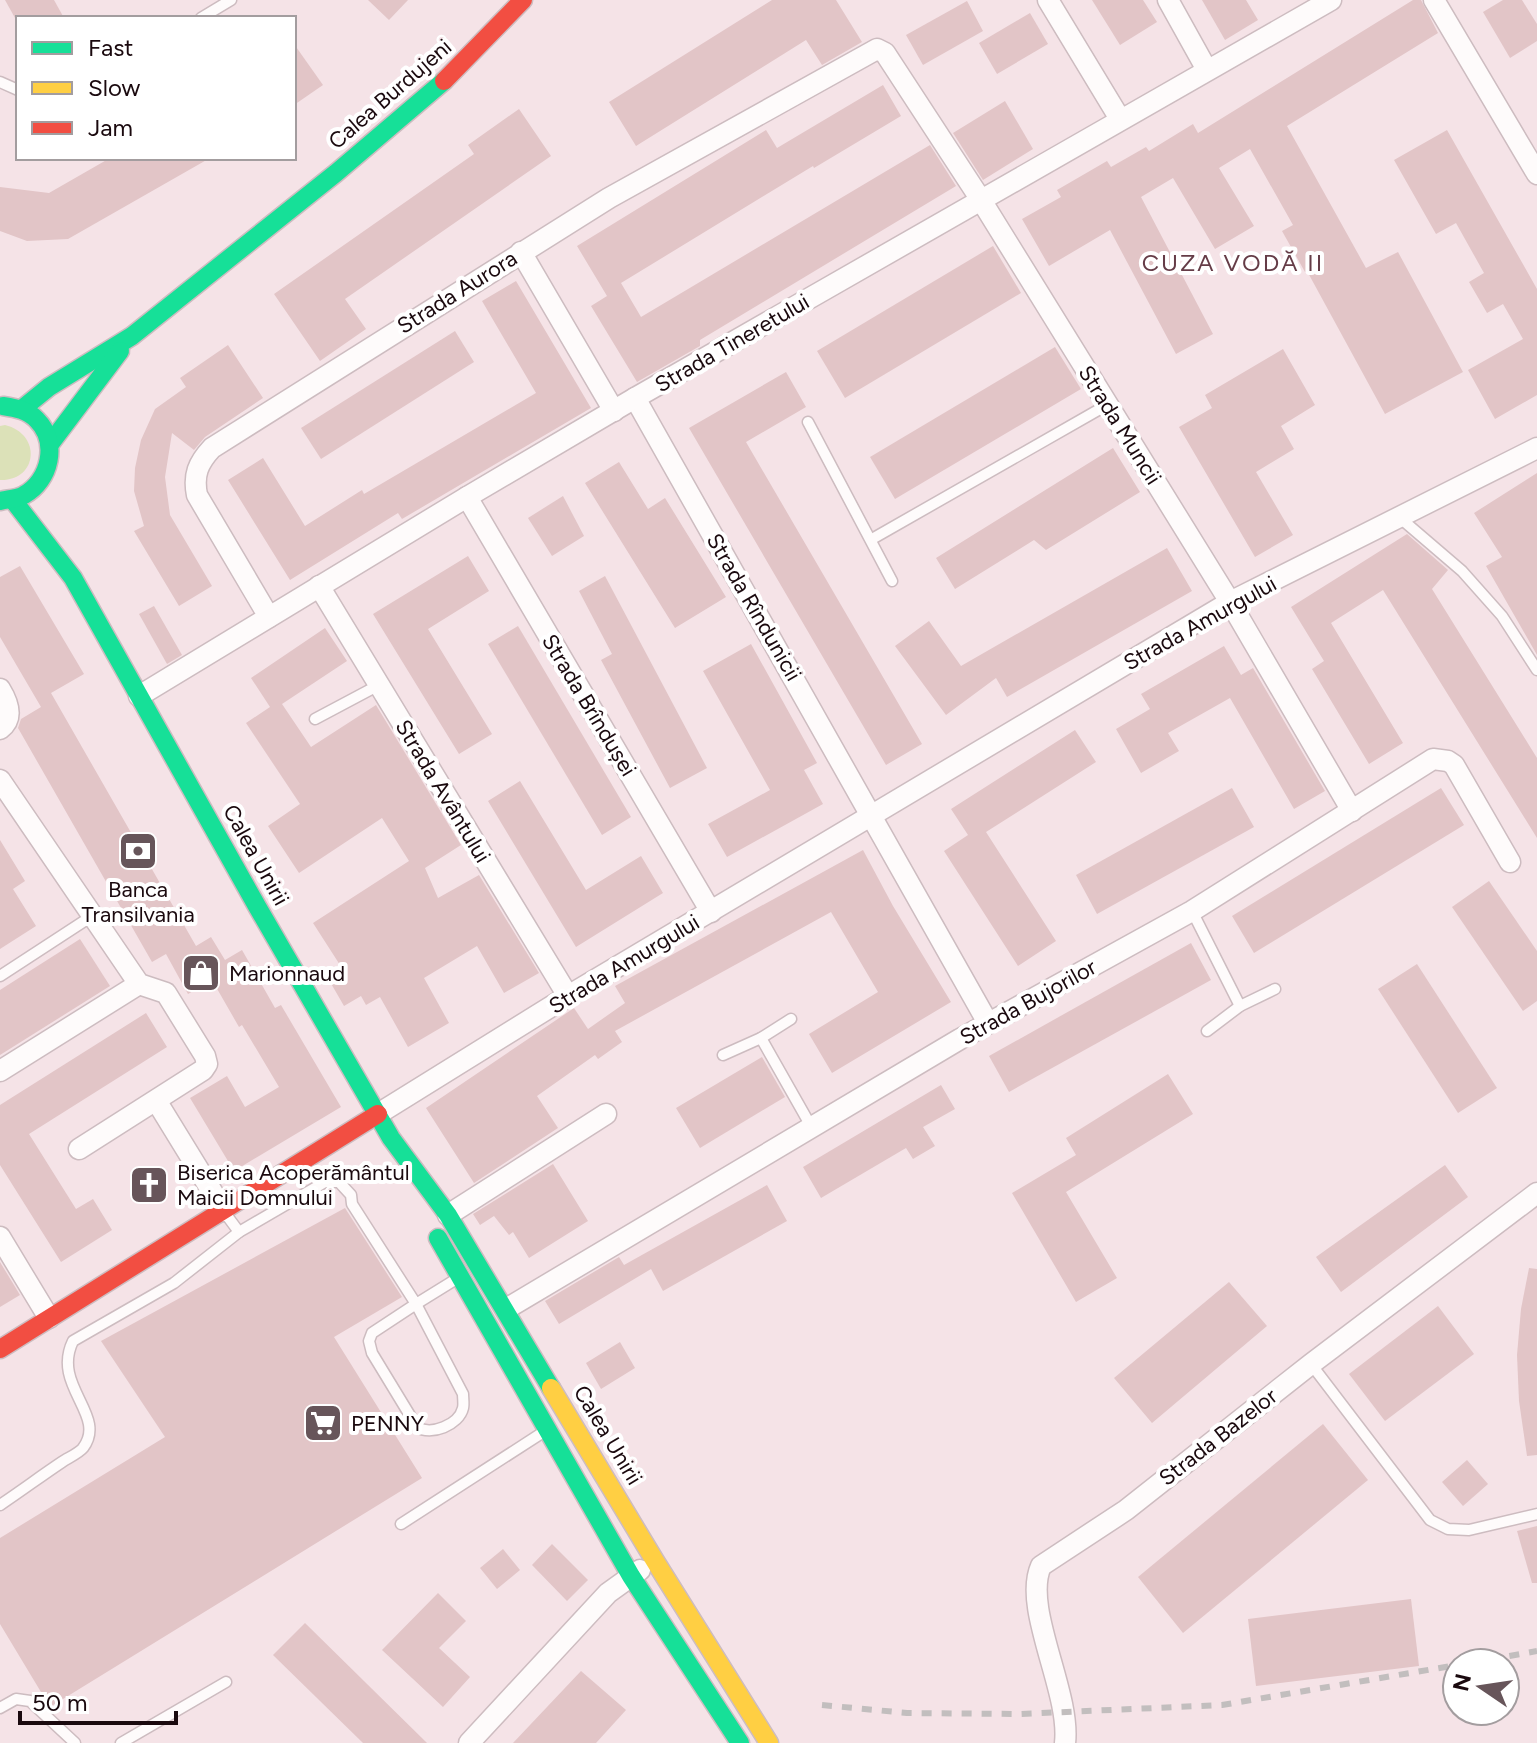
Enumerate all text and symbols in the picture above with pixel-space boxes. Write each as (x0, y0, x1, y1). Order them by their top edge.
legend (16, 16, 296, 160)
text: Fast (88, 33, 133, 62)
street label: Calea Burdujeni (323, 33, 457, 155)
text: Slow (88, 73, 141, 102)
text: Jam (88, 113, 133, 142)
street label: Strada Aurora (392, 245, 522, 339)
district label: CUZA VODĂ II (1142, 248, 1324, 277)
street label: Strada Tineretului (650, 288, 814, 398)
street label: Strada Muncii (1073, 360, 1167, 490)
street label: Strada Rîndunicii (701, 528, 807, 686)
street label: Strada Amurgului (1119, 570, 1281, 676)
street label: Strada Brîndușei (536, 629, 642, 781)
street label: Strada Avântului (390, 715, 496, 867)
street label: Calea Unirii (217, 800, 295, 910)
bank icon: Banca Transilvania (117, 830, 159, 872)
place label: Banca Transilvania (81, 876, 195, 928)
street label: Strada Amurgului (544, 908, 704, 1020)
shop icon: Marionnaud (180, 952, 222, 994)
street label: Strada Bujorilor (955, 953, 1102, 1051)
place label: Marionnaud (229, 960, 345, 987)
place label: Biserica Acoperământul Maicii Domnului (177, 1159, 410, 1211)
church icon: Biserica Acoperământul Maicii Domnului (128, 1164, 170, 1206)
street label: Calea Unirii (568, 1380, 648, 1490)
street label: Strada Bazelor (1154, 1382, 1283, 1492)
supermarket icon: PENNY (302, 1402, 344, 1444)
place label: PENNY (351, 1410, 425, 1437)
north arrow (1441, 1647, 1521, 1727)
text: N (1447, 1671, 1477, 1694)
scale bar (20, 1675, 176, 1725)
text: 50 m (32, 1688, 88, 1717)

